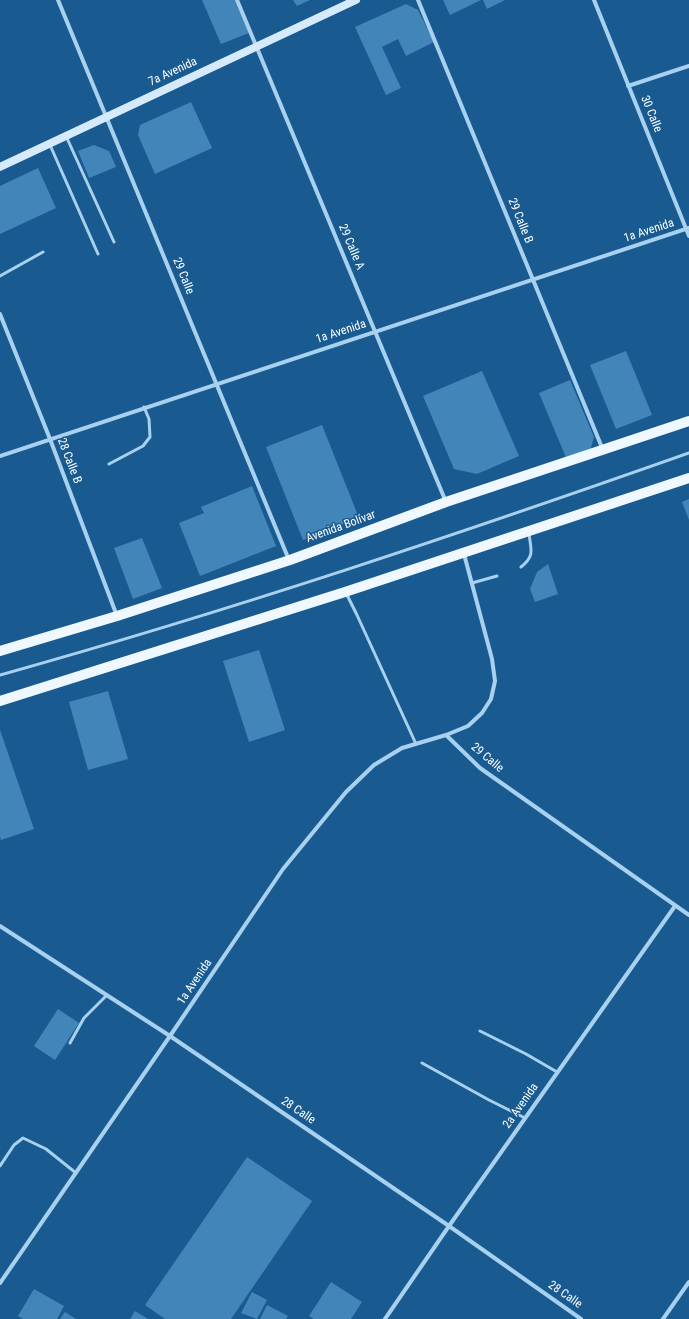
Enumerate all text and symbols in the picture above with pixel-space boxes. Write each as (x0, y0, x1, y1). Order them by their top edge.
street label: 7a Avenida (146, 54, 200, 90)
street label: 30 Calle (637, 94, 665, 134)
street label: 29 Calle B (504, 196, 536, 246)
street label: 1a Avenida (622, 216, 676, 246)
street label: 29 Calle A (335, 222, 367, 272)
street label: 29 Calle (169, 256, 197, 296)
street label: 1a Avenida (314, 317, 368, 347)
street label: 28 Calle B (54, 436, 84, 486)
street label: Avenida Bolívar (304, 508, 378, 546)
street label: 29 Calle (468, 740, 506, 776)
street label: 1a Avenida (174, 956, 216, 1008)
street label: 2a Avenida (500, 1081, 542, 1131)
street label: 28 Calle (278, 1094, 318, 1128)
street label: 28 Calle (545, 1278, 585, 1312)

